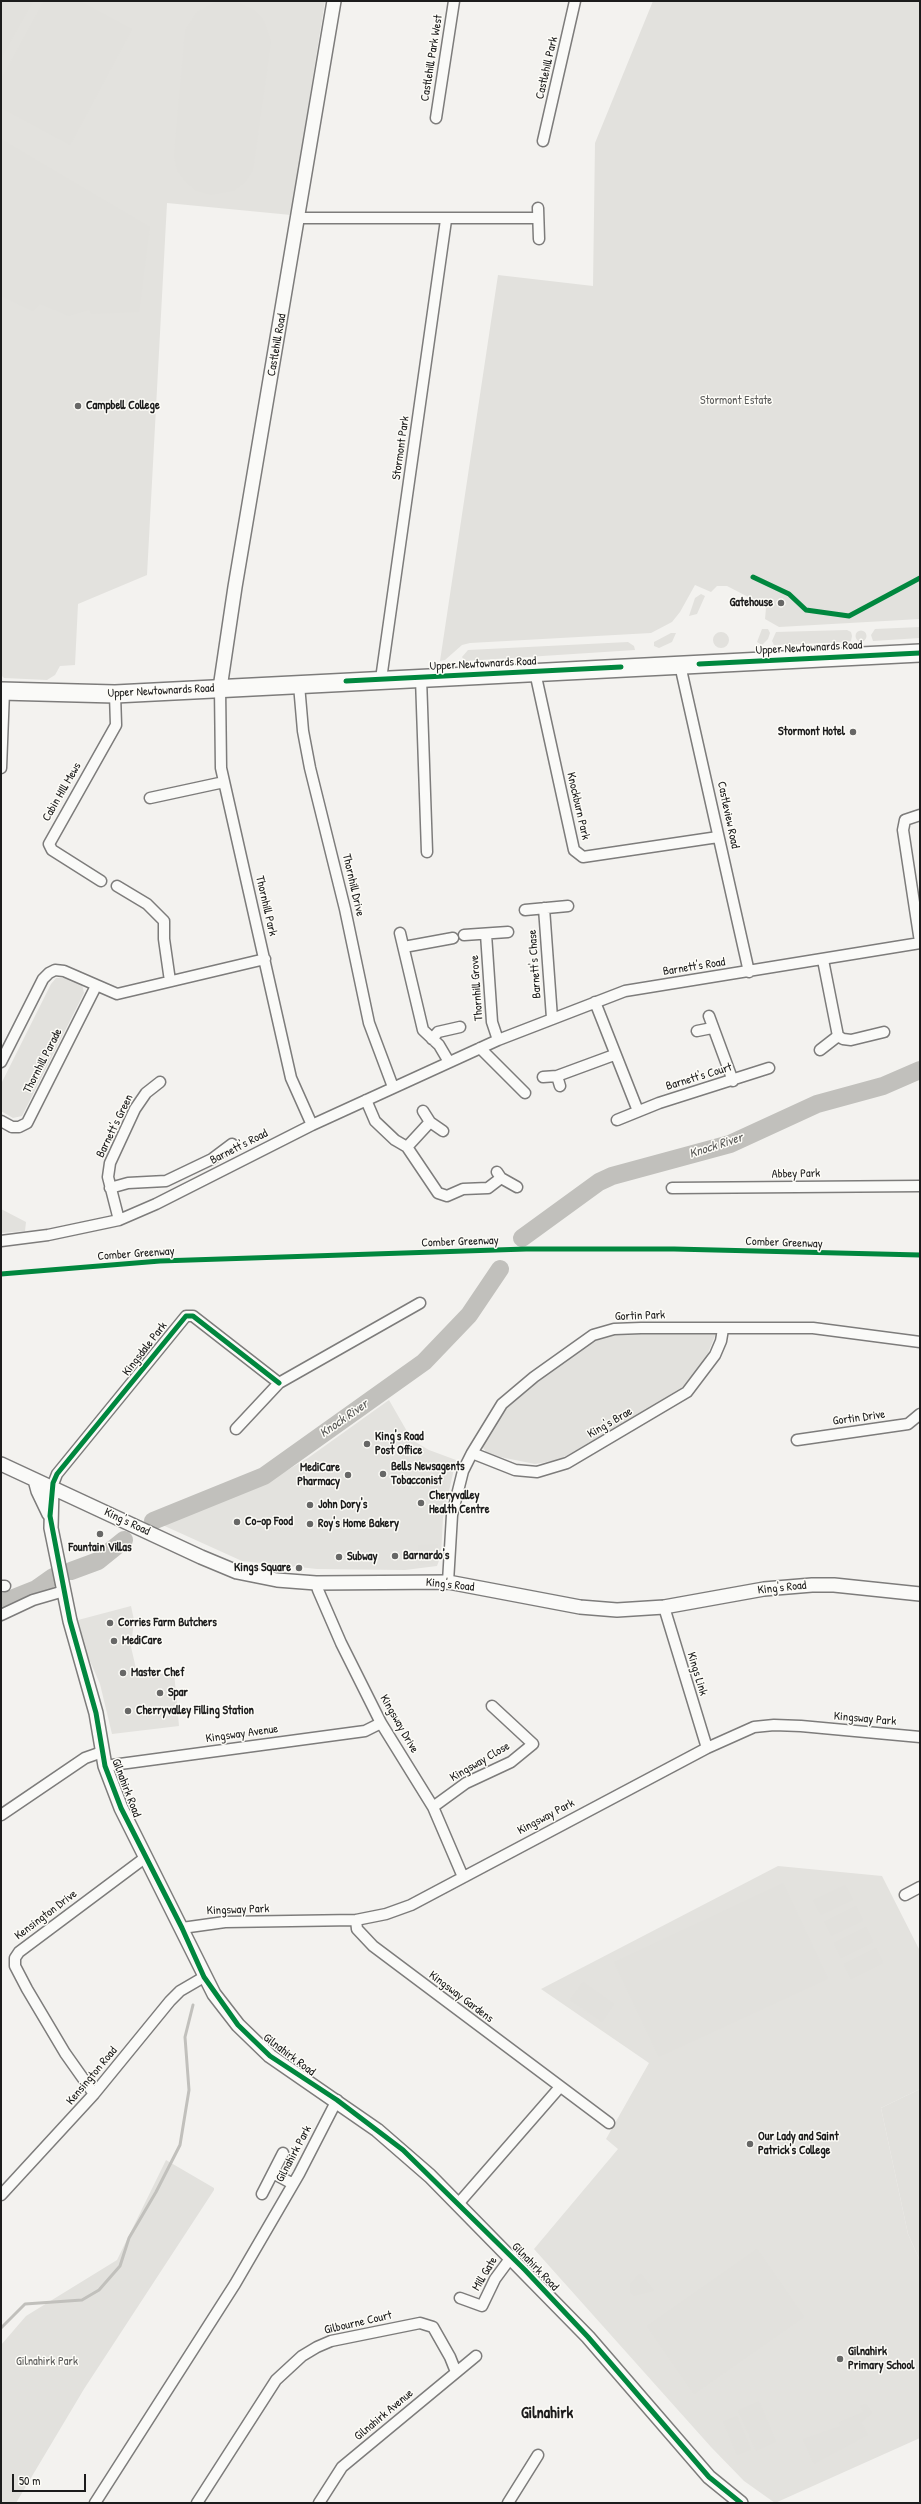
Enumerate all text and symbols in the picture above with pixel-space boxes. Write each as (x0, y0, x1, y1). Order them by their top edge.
street label: Castlehill Park West (418, 14, 446, 102)
street label: Castlehill Park (533, 35, 561, 101)
street label: Castlehill Road (264, 313, 290, 377)
park label: Stormont Estate (700, 394, 772, 408)
place label: Campbell College (86, 399, 160, 413)
marker: Campbell College (73, 401, 83, 411)
street label: Stormont Park (389, 415, 413, 481)
place label: Gatehouse (730, 596, 773, 610)
marker: Gatehouse (776, 598, 786, 608)
street label: Upper Newtownards Road (755, 638, 863, 658)
street label: Upper Newtownards Road (429, 654, 537, 674)
street label: Upper Newtownards Road (107, 681, 215, 701)
place label: Stormont Hotel (778, 725, 845, 739)
marker: Stormont Hotel (848, 727, 858, 737)
street label: Cabin HIll Mews (39, 760, 85, 824)
street label: Knockburn Park (563, 771, 593, 841)
street label: Castleview Road (714, 780, 742, 850)
street label: Thornhill Drive (339, 852, 367, 918)
street label: Thornhill Park (252, 875, 280, 937)
street label: Barnett's Chase (525, 929, 545, 999)
street label: Thornhill Grove (468, 955, 486, 1021)
street label: Barnett's Road (662, 955, 726, 979)
street label: Thornhill Parade (21, 1026, 65, 1096)
street label: Barnett's Court (664, 1060, 734, 1094)
street label: Barnett's Green (93, 1092, 137, 1160)
street label: Barnett's Road (208, 1126, 270, 1168)
water label: Knock River (687, 1130, 745, 1162)
street label: Abbey Park (772, 1166, 820, 1182)
street label: Comber Greenway (421, 1233, 499, 1251)
street label: Comber Greenway (745, 1234, 823, 1252)
street label: Comber Greenway (97, 1244, 175, 1264)
street label: Gortin Park (615, 1308, 665, 1324)
street label: Kingsdale Park (119, 1319, 171, 1379)
water label: Knock River (317, 1397, 371, 1441)
street label: King's Brae (585, 1404, 635, 1442)
street label: Gortin Drive (832, 1407, 886, 1429)
place label: King's Road Post Office (375, 1430, 424, 1458)
marker: King's Road Post Office (362, 1439, 372, 1449)
place label: Bells Newsagents Tobacconist (391, 1460, 465, 1488)
place label: MediCare Pharmacy (297, 1461, 340, 1489)
marker: Bells Newsagents Tobacconist (378, 1469, 388, 1479)
marker: MediCare Pharmacy (343, 1470, 353, 1480)
place label: Cheryvalley Health Centre (429, 1489, 490, 1517)
place label: John Dory's (318, 1498, 367, 1512)
marker: Cheryvalley Health Centre (416, 1498, 426, 1508)
marker: John Dory's (305, 1500, 315, 1510)
street label: King's Road (102, 1505, 152, 1539)
place label: Co-op Food (245, 1515, 293, 1529)
marker: Co-op Food (232, 1517, 242, 1527)
place label: Roy's Home Bakery (318, 1517, 399, 1531)
marker: Roy's Home Bakery (305, 1519, 315, 1529)
marker: Fountain Villas (95, 1529, 105, 1539)
place label: Fountain Villas (68, 1541, 132, 1555)
place label: Barnardo's (403, 1549, 449, 1563)
place label: Subway (347, 1550, 378, 1564)
marker: Barnardo's (390, 1551, 400, 1561)
marker: Subway (334, 1552, 344, 1562)
place label: Kings Square (234, 1561, 291, 1575)
marker: Kings Square (294, 1563, 304, 1573)
street label: King's Road (425, 1575, 475, 1595)
street label: King's Road (757, 1578, 807, 1598)
place label: Corries Farm Butchers (118, 1616, 217, 1630)
marker: Corries Farm Butchers (105, 1618, 115, 1628)
place label: MediCare (122, 1634, 162, 1648)
marker: MediCare (109, 1636, 119, 1646)
street label: Kings Link (684, 1651, 710, 1697)
place label: Master Chef (131, 1666, 184, 1680)
marker: Master Chef (118, 1668, 128, 1678)
place label: Spar (168, 1686, 188, 1700)
marker: Spar (155, 1688, 165, 1698)
street label: Kingsway Drive (377, 1692, 421, 1756)
place label: Cherryvalley Filling Station (136, 1704, 254, 1718)
marker: Cherryvalley Filling Station (123, 1706, 133, 1716)
street label: Kingsway Park (833, 1709, 897, 1729)
street label: Kingsway Avenue (205, 1722, 279, 1746)
street label: Kingsway Close (448, 1739, 512, 1785)
street label: Gilnahirk Road (108, 1757, 144, 1819)
street label: Kingsway Park (515, 1796, 577, 1838)
street label: Kensington Drive (12, 1887, 80, 1943)
street label: Kingsway Park (207, 1902, 269, 1918)
street label: Kingsway Gardens (426, 1968, 496, 2026)
street label: Gilnahirk Road (260, 2031, 318, 2079)
street label: Kensington Road (64, 2044, 120, 2108)
street label: Gilnahirk Park (273, 2123, 315, 2185)
place label: Our Lady and Saint Patrick's College (758, 2130, 839, 2158)
marker: Our Lady and Saint Patrick's College (745, 2139, 755, 2149)
street label: Gilnahirk Road (508, 2240, 562, 2294)
street label: Mill Gate (469, 2254, 501, 2294)
street label: Gilbourne Court (323, 2308, 393, 2338)
place label: Gilnahirk Primary School (848, 2345, 914, 2373)
marker: Gilnahirk Primary School (835, 2354, 845, 2364)
park label: Gilnahirk Park (16, 2355, 78, 2369)
street label: Gilnahirk Avenue (352, 2386, 416, 2444)
district label: Gilnahirk (521, 2404, 573, 2424)
scale bar (14, 2466, 88, 2492)
text: 50 m (19, 2472, 40, 2489)

